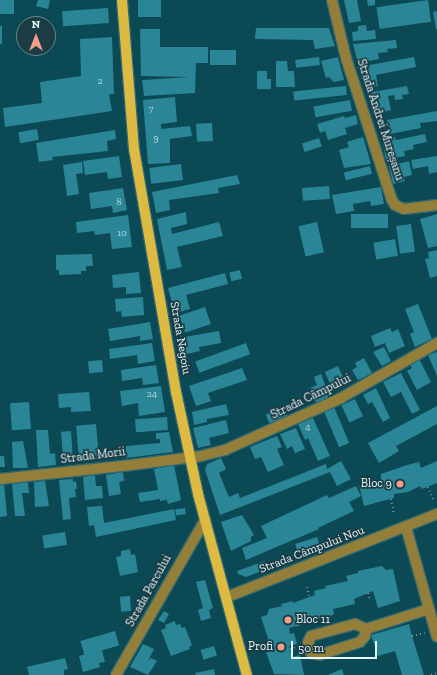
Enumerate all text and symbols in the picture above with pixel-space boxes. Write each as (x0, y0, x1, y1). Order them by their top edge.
north arrow (16, 16, 56, 56)
text: N (32, 18, 40, 31)
street label: Strada Andrei Mureșanu (353, 57, 407, 183)
house number: 2 (97, 76, 103, 88)
house number: 7 (149, 104, 153, 116)
house number: 9 (153, 133, 159, 145)
house number: 8 (116, 197, 122, 209)
house number: 10 (117, 228, 127, 240)
street label: Strada Negoiu (166, 300, 194, 376)
street label: Strada Câmpului (269, 371, 353, 423)
house number: 24 (147, 389, 157, 401)
house number: 4 (305, 422, 311, 434)
street label: Strada Morii (60, 445, 126, 467)
place label: Bloc 9 (361, 477, 392, 491)
marker: Bloc 9 (395, 479, 405, 489)
street label: Strada Câmpului Nou (257, 523, 367, 577)
street label: Strada Parcului (123, 553, 175, 629)
place label: Bloc 11 (296, 613, 330, 627)
marker: Bloc 11 (283, 615, 293, 625)
scale bar (293, 633, 379, 659)
place label: Profi (248, 640, 273, 654)
text: 50 m (298, 641, 324, 655)
marker: Profi (276, 642, 286, 652)

